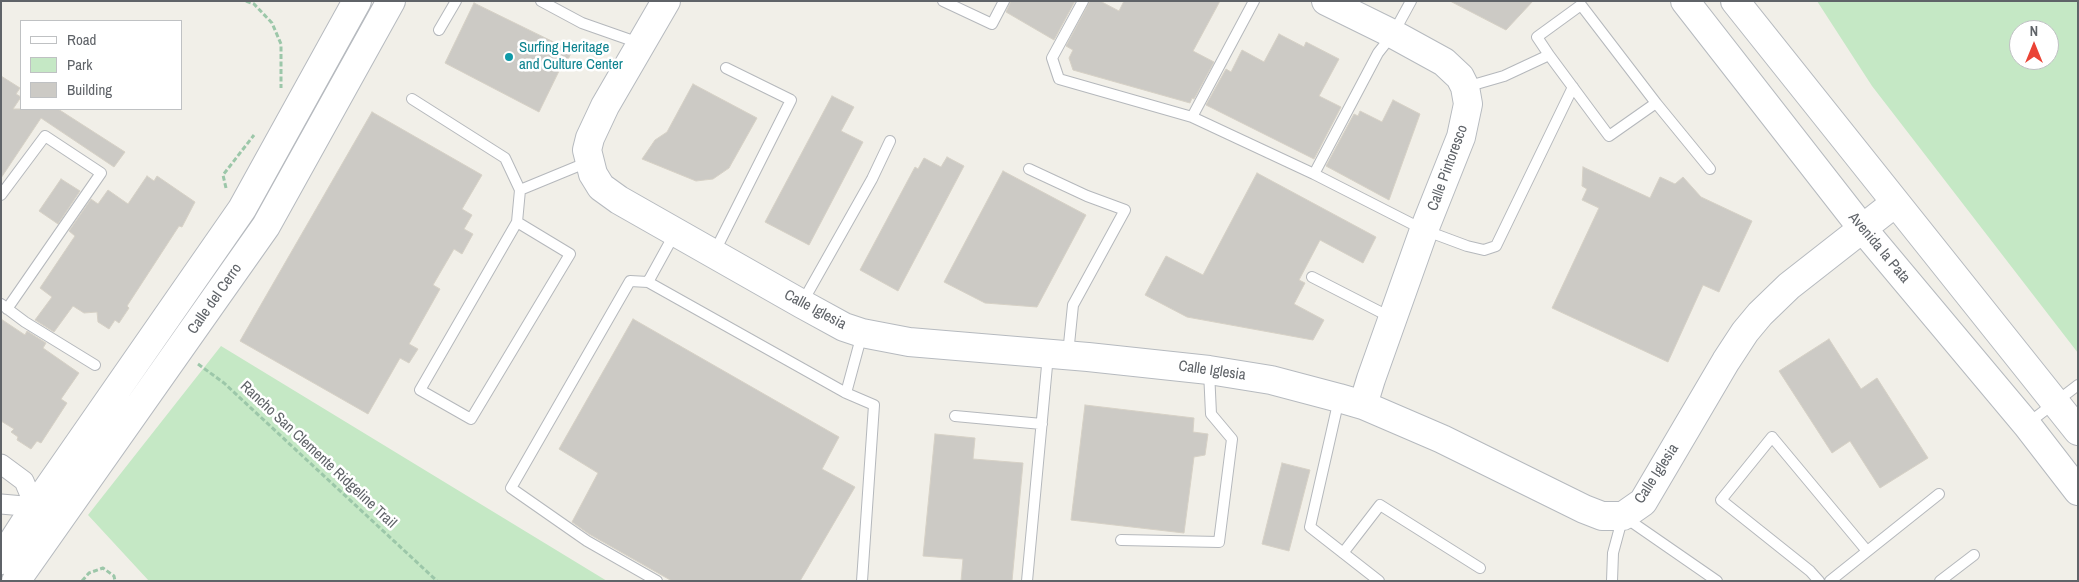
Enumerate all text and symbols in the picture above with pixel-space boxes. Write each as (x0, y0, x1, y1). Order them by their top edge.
legend (20, 20, 182, 110)
north arrow (2009, 20, 2059, 70)
text: N (2030, 22, 2038, 40)
text: Road (67, 29, 96, 50)
place label: Surfing Heritage and Culture Center (519, 39, 623, 74)
marker: Surfing Heritage and Culture Center (503, 51, 515, 63)
text: Park (67, 54, 92, 75)
text: Building (67, 79, 112, 100)
street label: Calle Pintoresco (1424, 123, 1472, 213)
street label: Avenida la Pata (1844, 209, 1914, 287)
street label: Calle del Cerro (184, 260, 246, 338)
street label: Calle Iglesia (781, 286, 849, 334)
street label: Calle Iglesia (1177, 357, 1247, 385)
street label: Rancho San Clemente Ridgeline Trail (236, 378, 400, 532)
street label: Calle Iglesia (1631, 441, 1683, 507)

